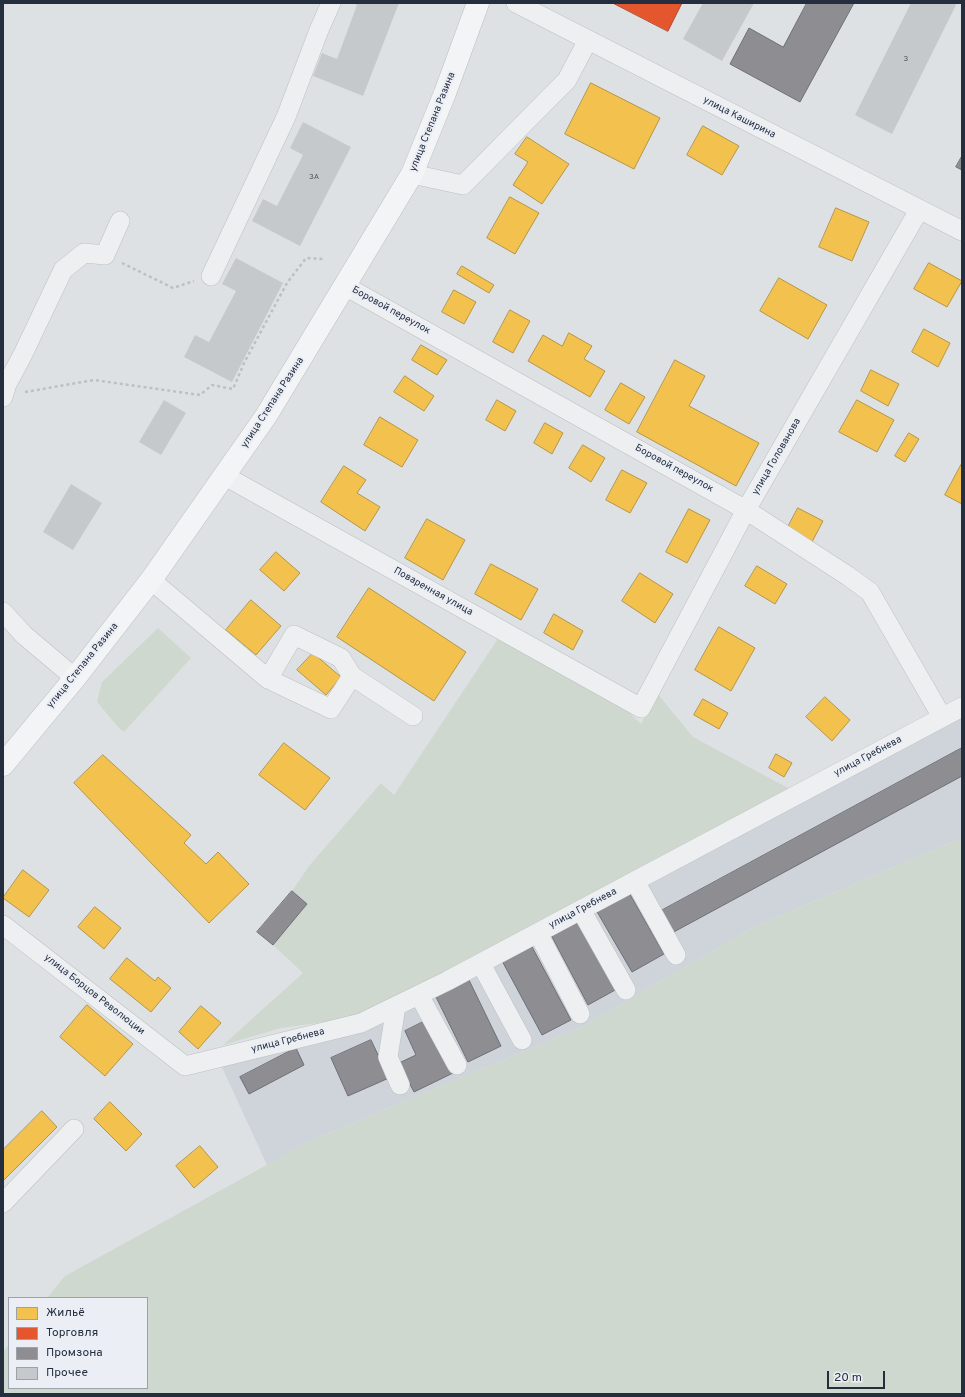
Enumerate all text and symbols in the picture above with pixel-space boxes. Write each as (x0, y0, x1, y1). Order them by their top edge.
house number: 3 (904, 54, 908, 64)
street label: улица Степана Разина (408, 71, 458, 173)
street label: улица Каширина (701, 95, 777, 141)
house number: 3А (309, 172, 319, 182)
street label: Боровой переулок (350, 284, 432, 338)
street label: улица Степана Разина (239, 355, 307, 451)
street label: улица Голованова (750, 416, 804, 498)
street label: Боровой переулок (633, 442, 715, 496)
street label: Поваренная улица (391, 565, 475, 619)
street label: улица Степана Разина (45, 621, 121, 711)
street label: улица Гребнева (832, 734, 904, 780)
street label: улица Гребнева (547, 886, 619, 932)
street label: улица Борцов Революции (41, 952, 147, 1038)
street label: улица Гребнева (250, 1026, 326, 1056)
legend (8, 1297, 148, 1389)
text: Жильё (46, 1305, 85, 1321)
text: Торговля (46, 1325, 98, 1341)
text: Промзона (46, 1345, 103, 1361)
scale bar (829, 1363, 887, 1389)
text: Прочее (46, 1365, 88, 1381)
text: 20 m (834, 1370, 862, 1386)

